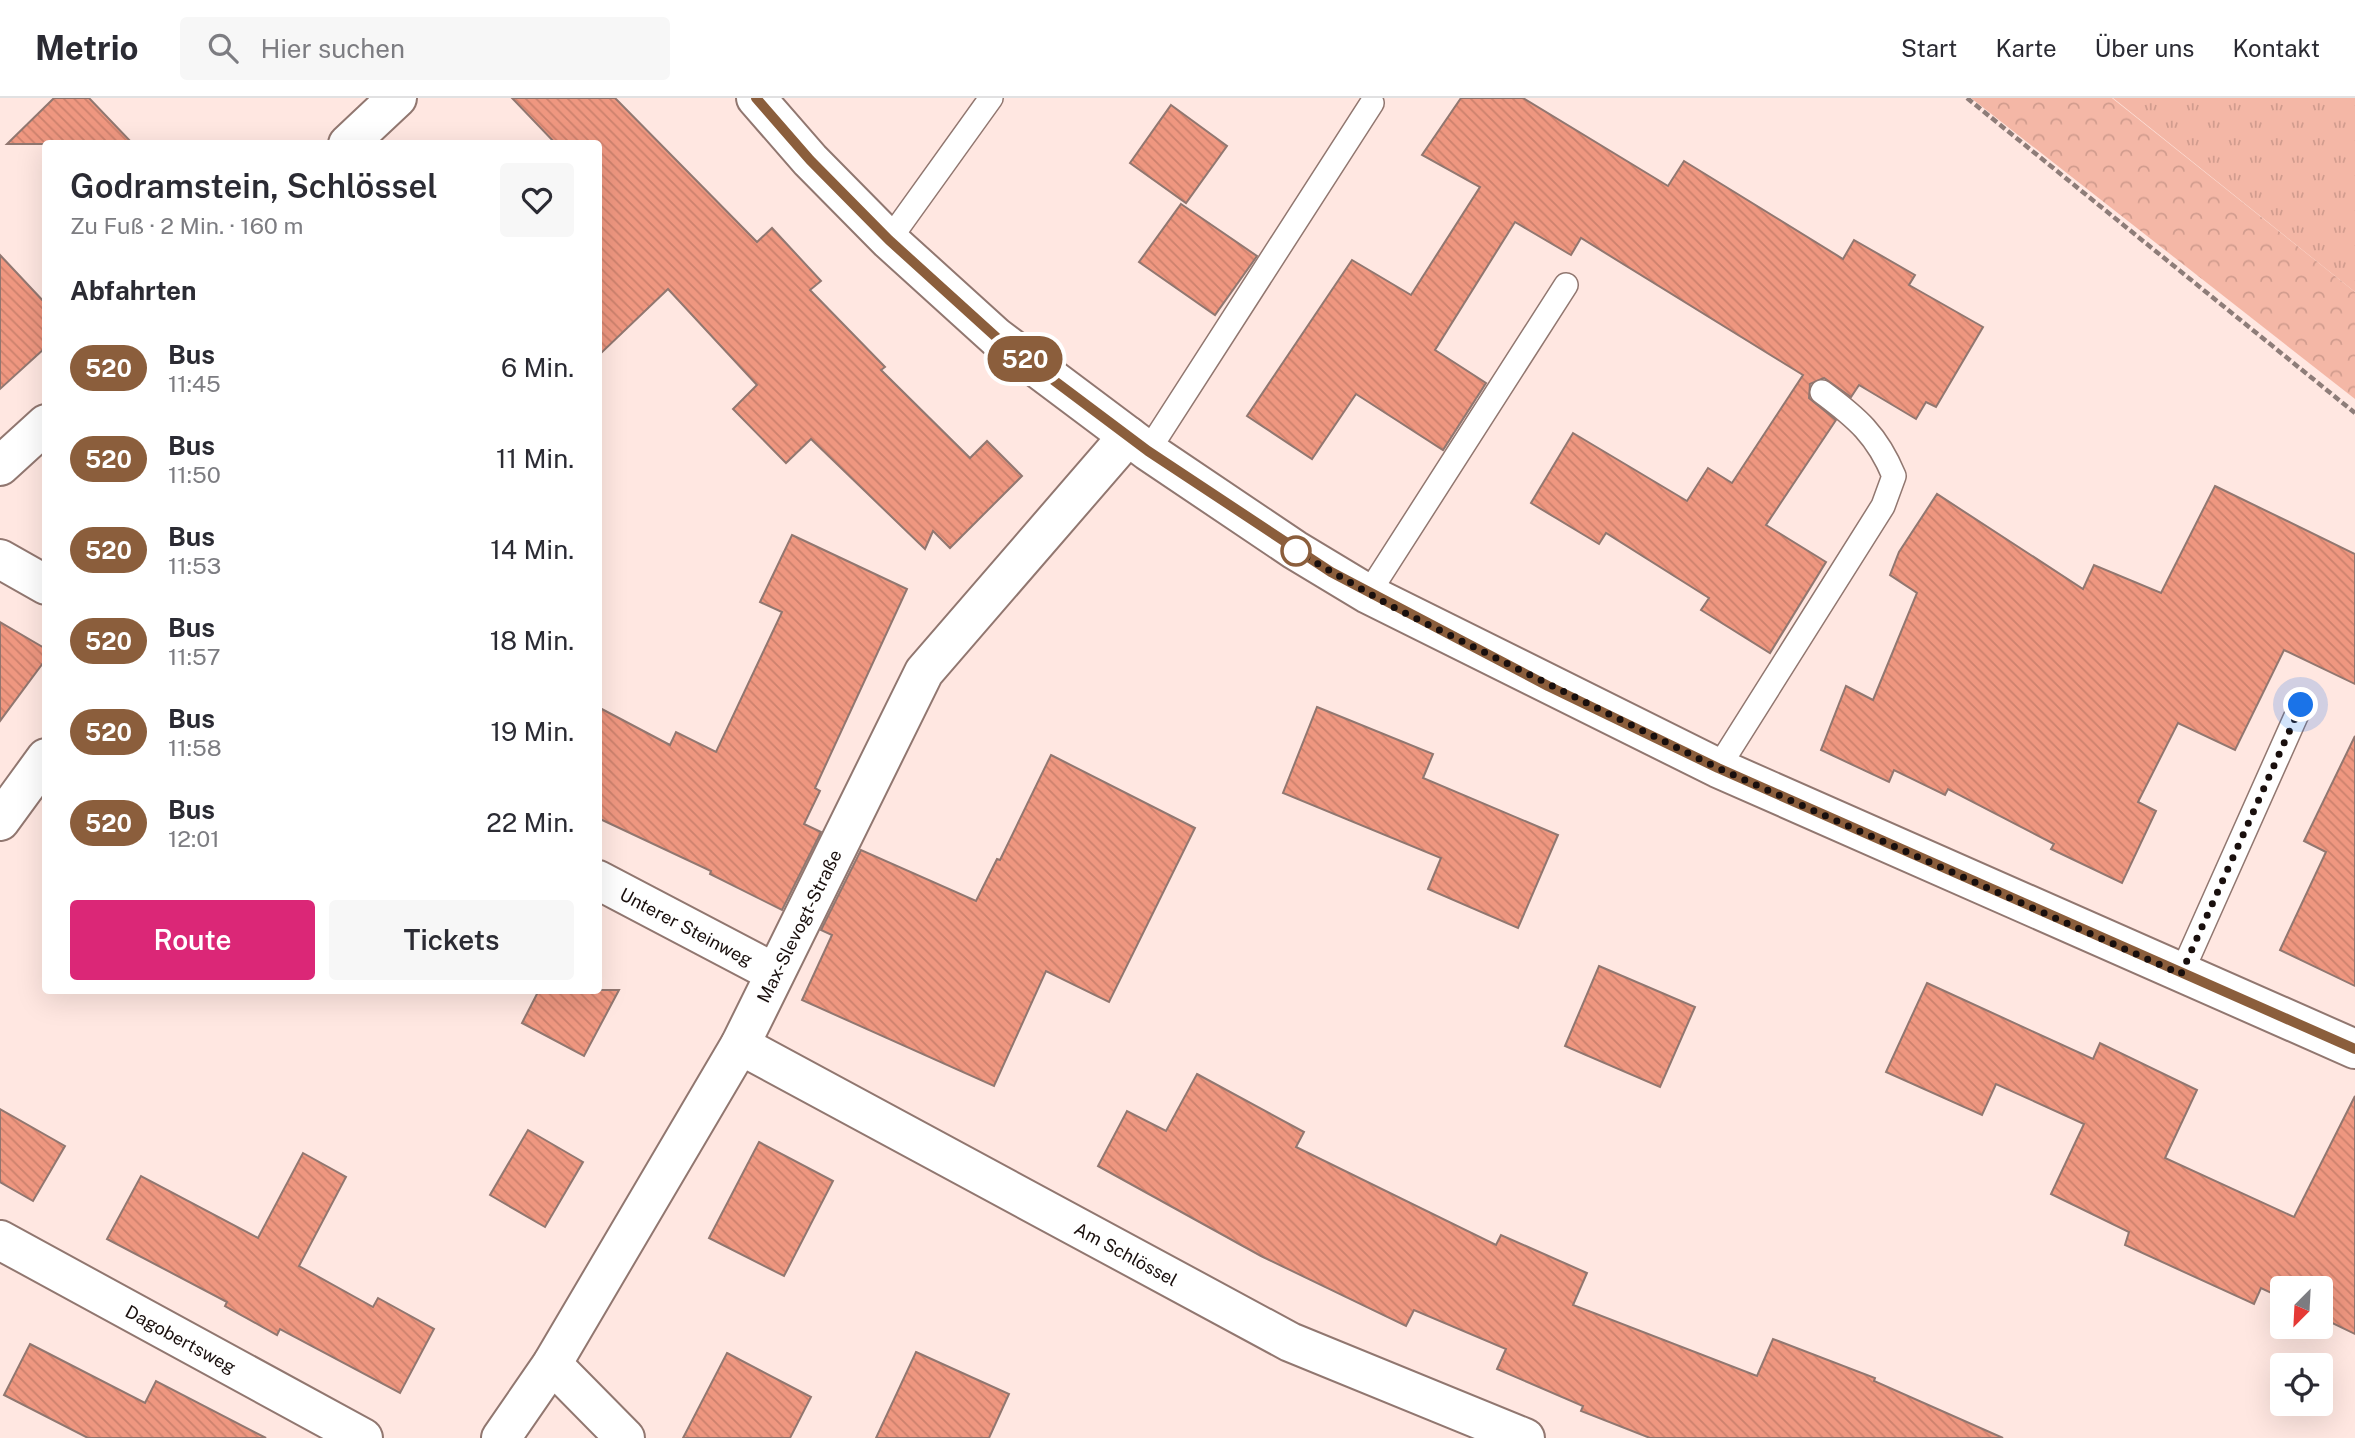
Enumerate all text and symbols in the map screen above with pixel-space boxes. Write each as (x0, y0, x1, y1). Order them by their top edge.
search box (180, 17, 670, 80)
text: Metrio (35, 29, 138, 67)
icon: search (204, 29, 242, 67)
text: Hier suchen (260, 33, 405, 64)
text: Start (1901, 34, 1957, 62)
text: Karte (1995, 34, 2057, 62)
text: Über uns (2095, 34, 2194, 62)
text: Kontakt (2232, 34, 2320, 62)
button: heart (500, 163, 574, 237)
text: Godramstein, Schlössel (70, 167, 438, 205)
text: Zu Fuß · 2 Min. · 160 m (70, 212, 303, 239)
text: Abfahrten (70, 275, 196, 306)
line badge: 520 (985, 336, 1065, 382)
text: Bus (168, 339, 215, 370)
text: 520 (1002, 345, 1048, 373)
text: 6 Min. (501, 352, 574, 383)
text: 520 (85, 354, 132, 382)
text: 11:45 (168, 370, 221, 397)
text: Bus (168, 430, 215, 461)
text: 11 Min. (496, 443, 574, 474)
text: 520 (85, 445, 132, 473)
text: 11:50 (168, 461, 221, 488)
text: Bus (168, 521, 215, 552)
text: 14 Min. (490, 534, 574, 565)
text: 520 (85, 536, 132, 564)
unlabelled marker (1281, 536, 1311, 566)
text: 11:53 (168, 552, 221, 579)
text: Bus (168, 612, 215, 643)
text: 18 Min. (490, 625, 574, 656)
text: 520 (85, 627, 132, 655)
text: 11:57 (168, 643, 220, 670)
your location (2283, 687, 2318, 722)
text: Bus (168, 703, 215, 734)
text: 19 Min. (490, 716, 574, 747)
text: 520 (85, 718, 132, 746)
text: 11:58 (168, 734, 222, 761)
text: Bus (168, 794, 215, 825)
text: 22 Min. (486, 807, 574, 838)
text: 520 (85, 809, 132, 837)
text: 12:01 (168, 825, 220, 852)
street label: Max-Slevogt-Straße (752, 846, 845, 1006)
street label: Unterer Steinweg (617, 883, 756, 970)
button: Route (70, 900, 315, 980)
button: Tickets (329, 900, 574, 980)
street label: Am Schlössel (1071, 1217, 1181, 1290)
north arrow (2270, 1276, 2333, 1339)
map controls (2270, 1276, 2333, 1416)
street label: Dagobertsweg (122, 1300, 240, 1377)
button: locate (2270, 1353, 2333, 1416)

